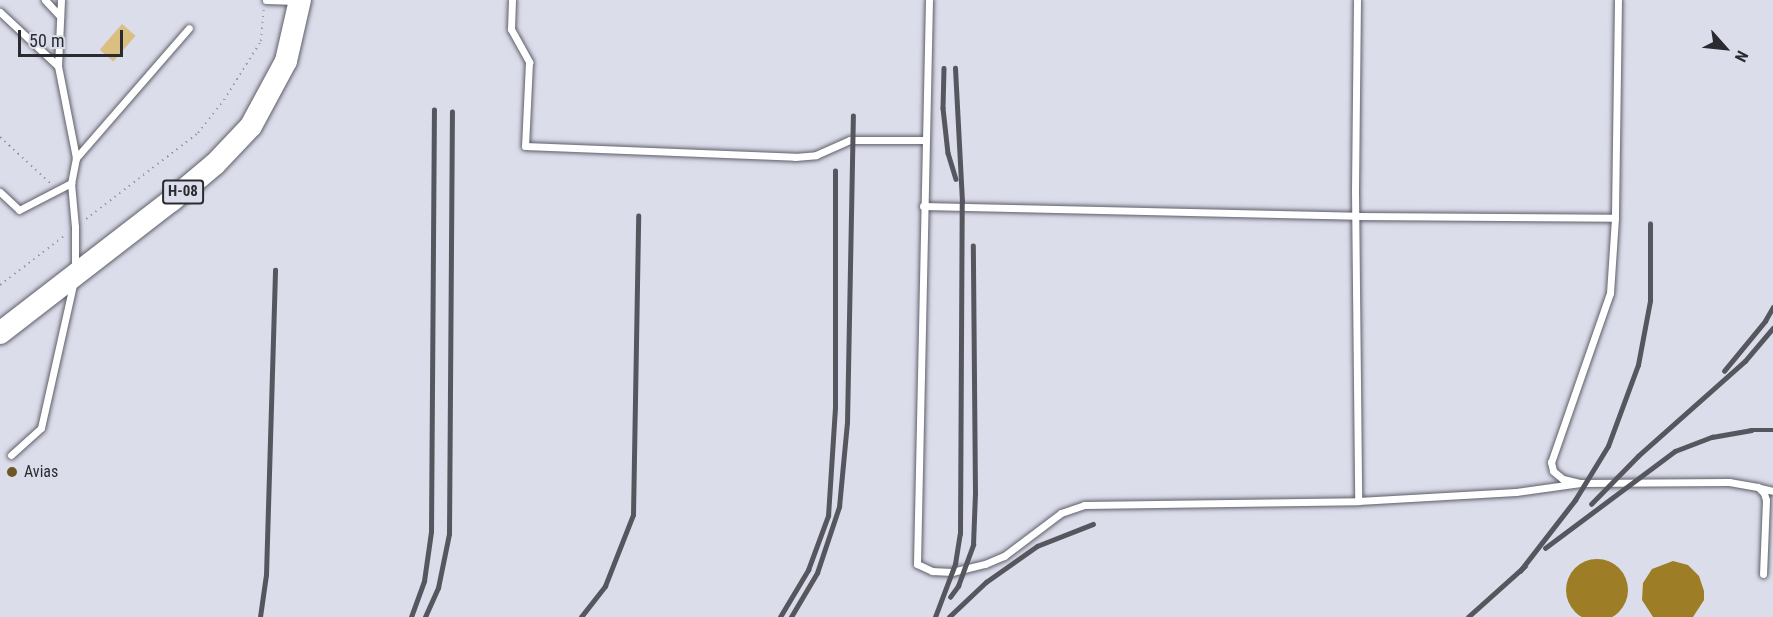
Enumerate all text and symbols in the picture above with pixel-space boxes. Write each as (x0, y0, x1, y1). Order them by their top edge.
scale bar (21, 18, 126, 56)
north arrow (1695, 18, 1755, 78)
text: 50 m (29, 30, 64, 51)
text: N (1731, 48, 1752, 65)
road number: Н-08 (162, 180, 204, 204)
place label: Avias (24, 462, 58, 482)
marker: Avias (5, 465, 19, 479)

